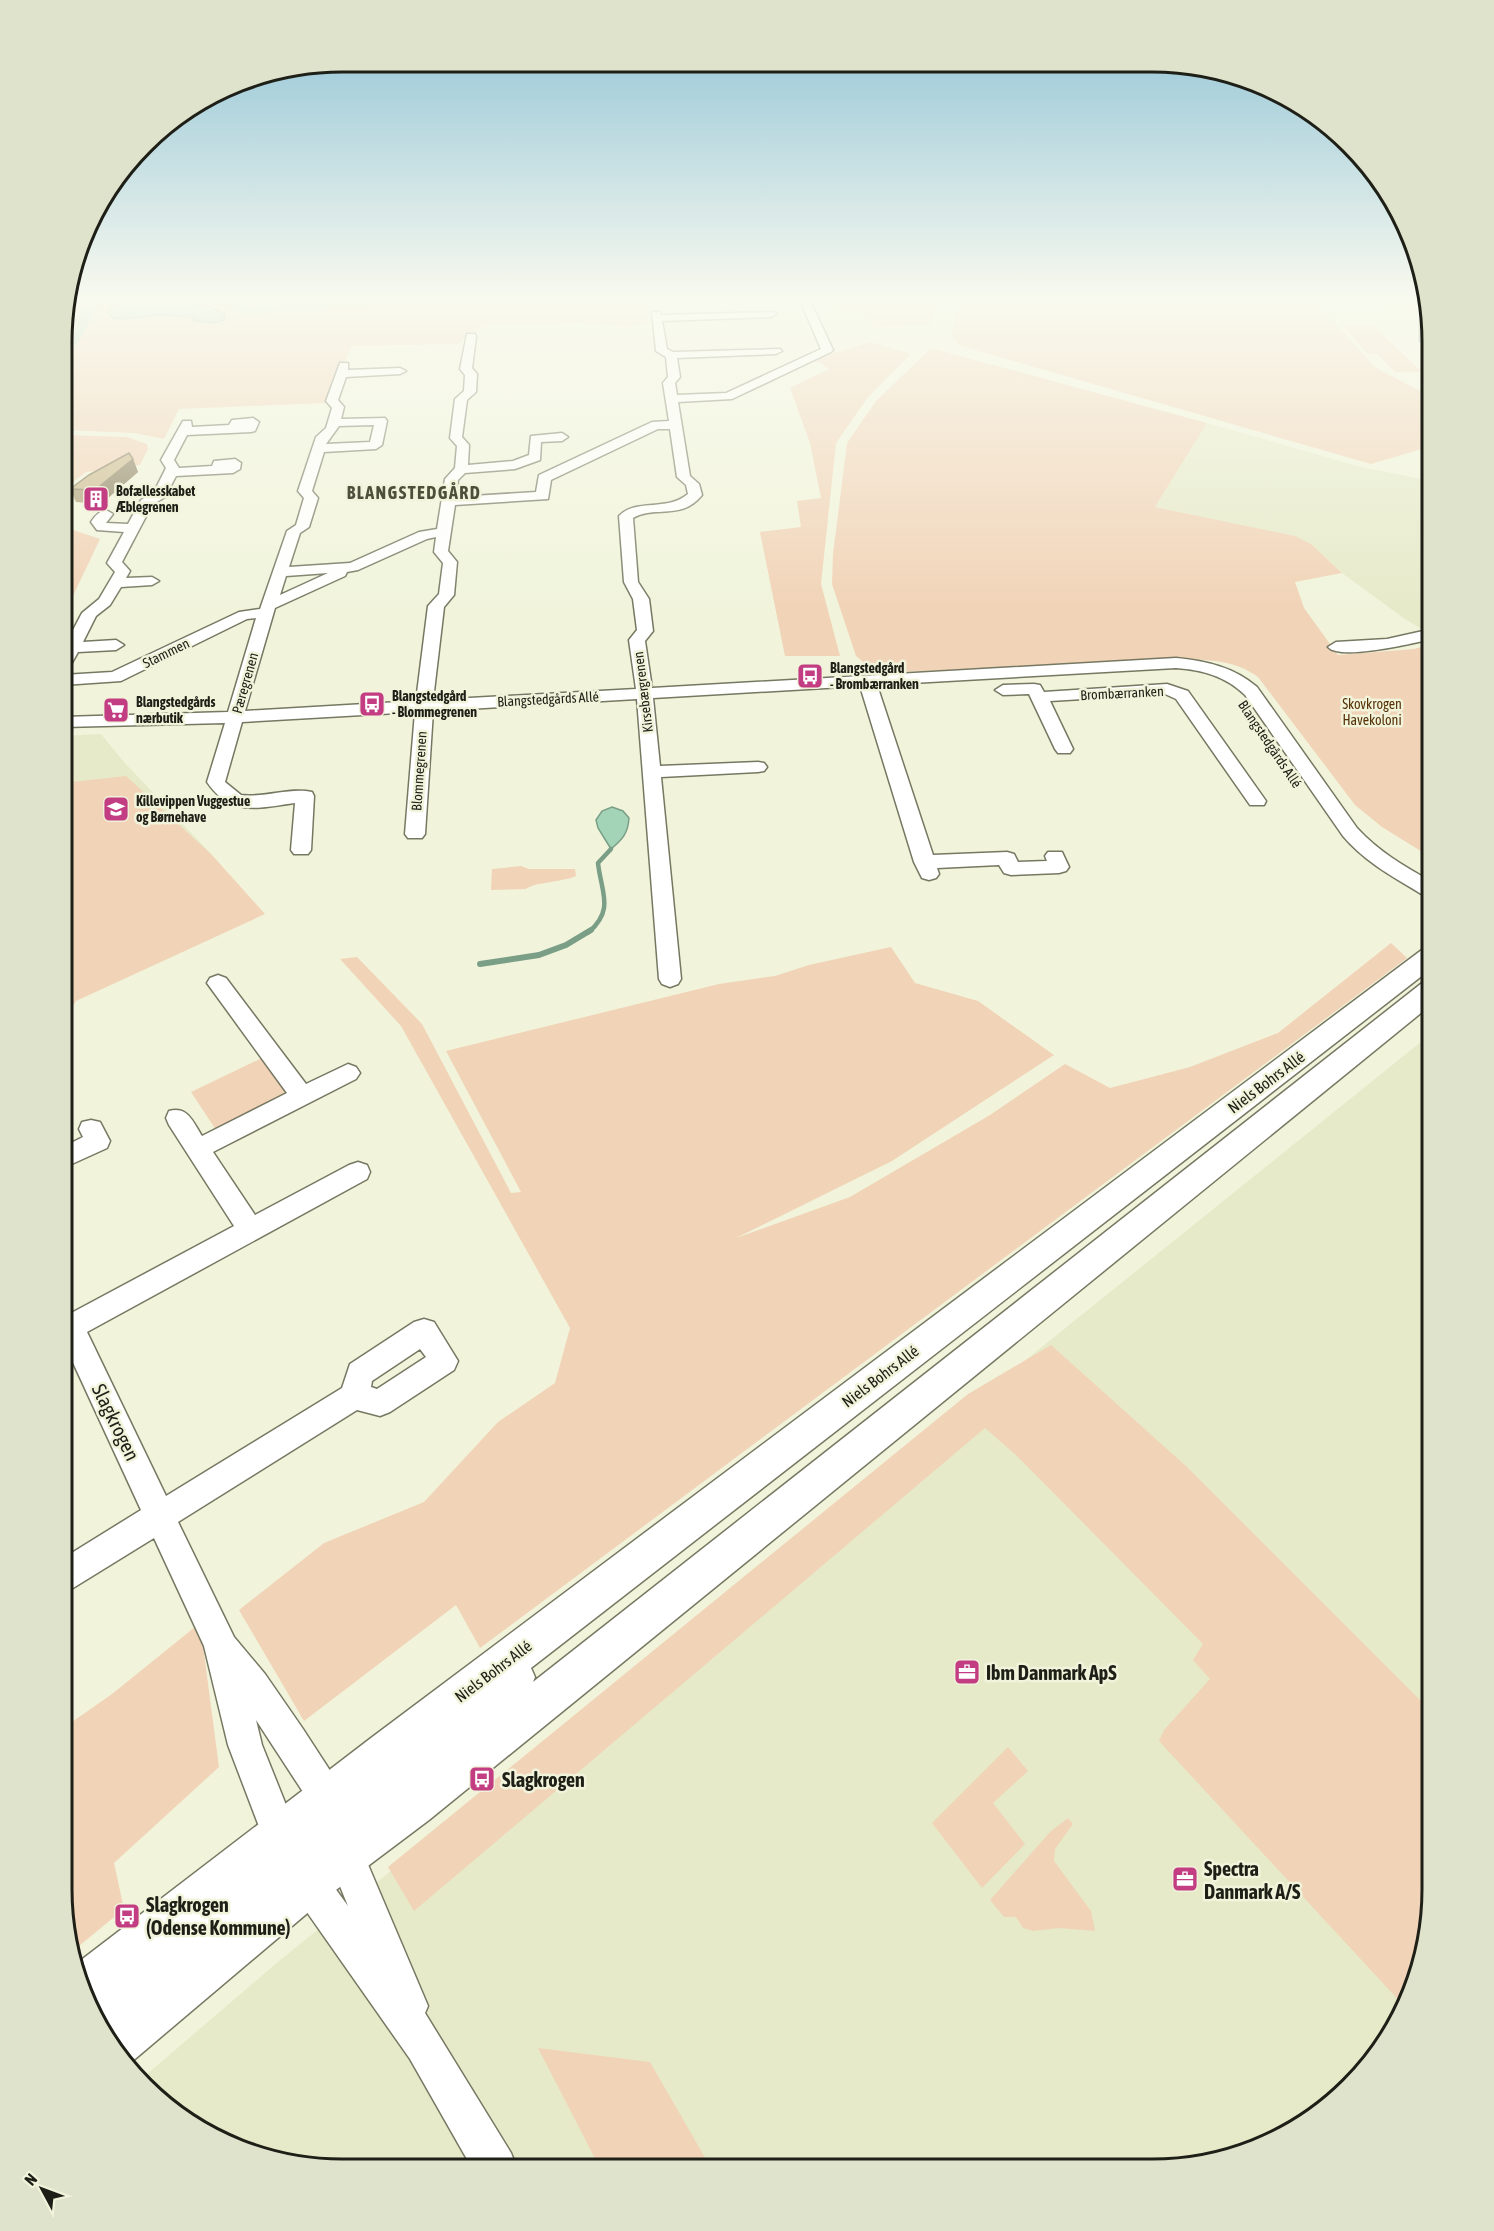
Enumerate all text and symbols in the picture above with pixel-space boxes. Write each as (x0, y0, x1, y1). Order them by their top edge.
district label: BLANGSTEDGÅRD (347, 481, 481, 503)
place label: Bofællesskabet Æblegrenen (115, 483, 195, 515)
building icon: Bofællesskabet Æblegrenen (81, 484, 111, 514)
street label: Stammen (140, 635, 192, 671)
street label: Pæregrenen (229, 651, 261, 715)
street label: Kirsebærgrenen (630, 651, 656, 733)
place label: Blangstedgård - Brombærranken (830, 660, 919, 692)
bus stop icon: Blangstedgård - Brombærranken (795, 661, 825, 691)
street label: Brombærranken (1080, 683, 1164, 703)
place label: Blangstedgård - Blommegrenen (392, 688, 477, 720)
street label: Blangstedgårds Allé (497, 688, 599, 710)
bus stop icon: Blangstedgård - Blommegrenen (357, 689, 387, 719)
place label: Blangstedgårds nærbutik (136, 694, 215, 726)
supermarket icon: Blangstedgårds nærbutik (101, 695, 131, 725)
park label: Skovkrogen Havekoloni (1342, 696, 1402, 728)
street label: Blangstedgårds Allé (1235, 697, 1305, 791)
street label: Blommegrenen (408, 731, 430, 811)
place label: Killevippen Vuggestue og Børnehave (136, 793, 250, 825)
school or university icon: Killevippen Vuggestue og Børnehave (101, 794, 131, 824)
street label: Niels Bohrs Allé (1224, 1047, 1308, 1117)
street label: Niels Bohrs Allé (838, 1341, 922, 1411)
street label: Slagkrogen (88, 1380, 144, 1464)
street label: Niels Bohrs Allé (451, 1636, 535, 1706)
office icon: Ibm Danmark ApS (952, 1657, 982, 1687)
place label: Ibm Danmark ApS (986, 1661, 1117, 1684)
bus stop icon: Slagkrogen (467, 1764, 497, 1794)
place label: Slagkrogen (502, 1768, 585, 1791)
place label: Spectra Danmark A/S (1204, 1857, 1301, 1903)
office icon: Spectra Danmark A/S (1170, 1864, 1200, 1894)
place label: Slagkrogen (Odense Kommune) (146, 1893, 290, 1939)
bus stop icon: Slagkrogen (Odense Kommune) (112, 1901, 142, 1931)
north arrow (12, 2159, 72, 2219)
text: N (21, 2170, 41, 2189)

